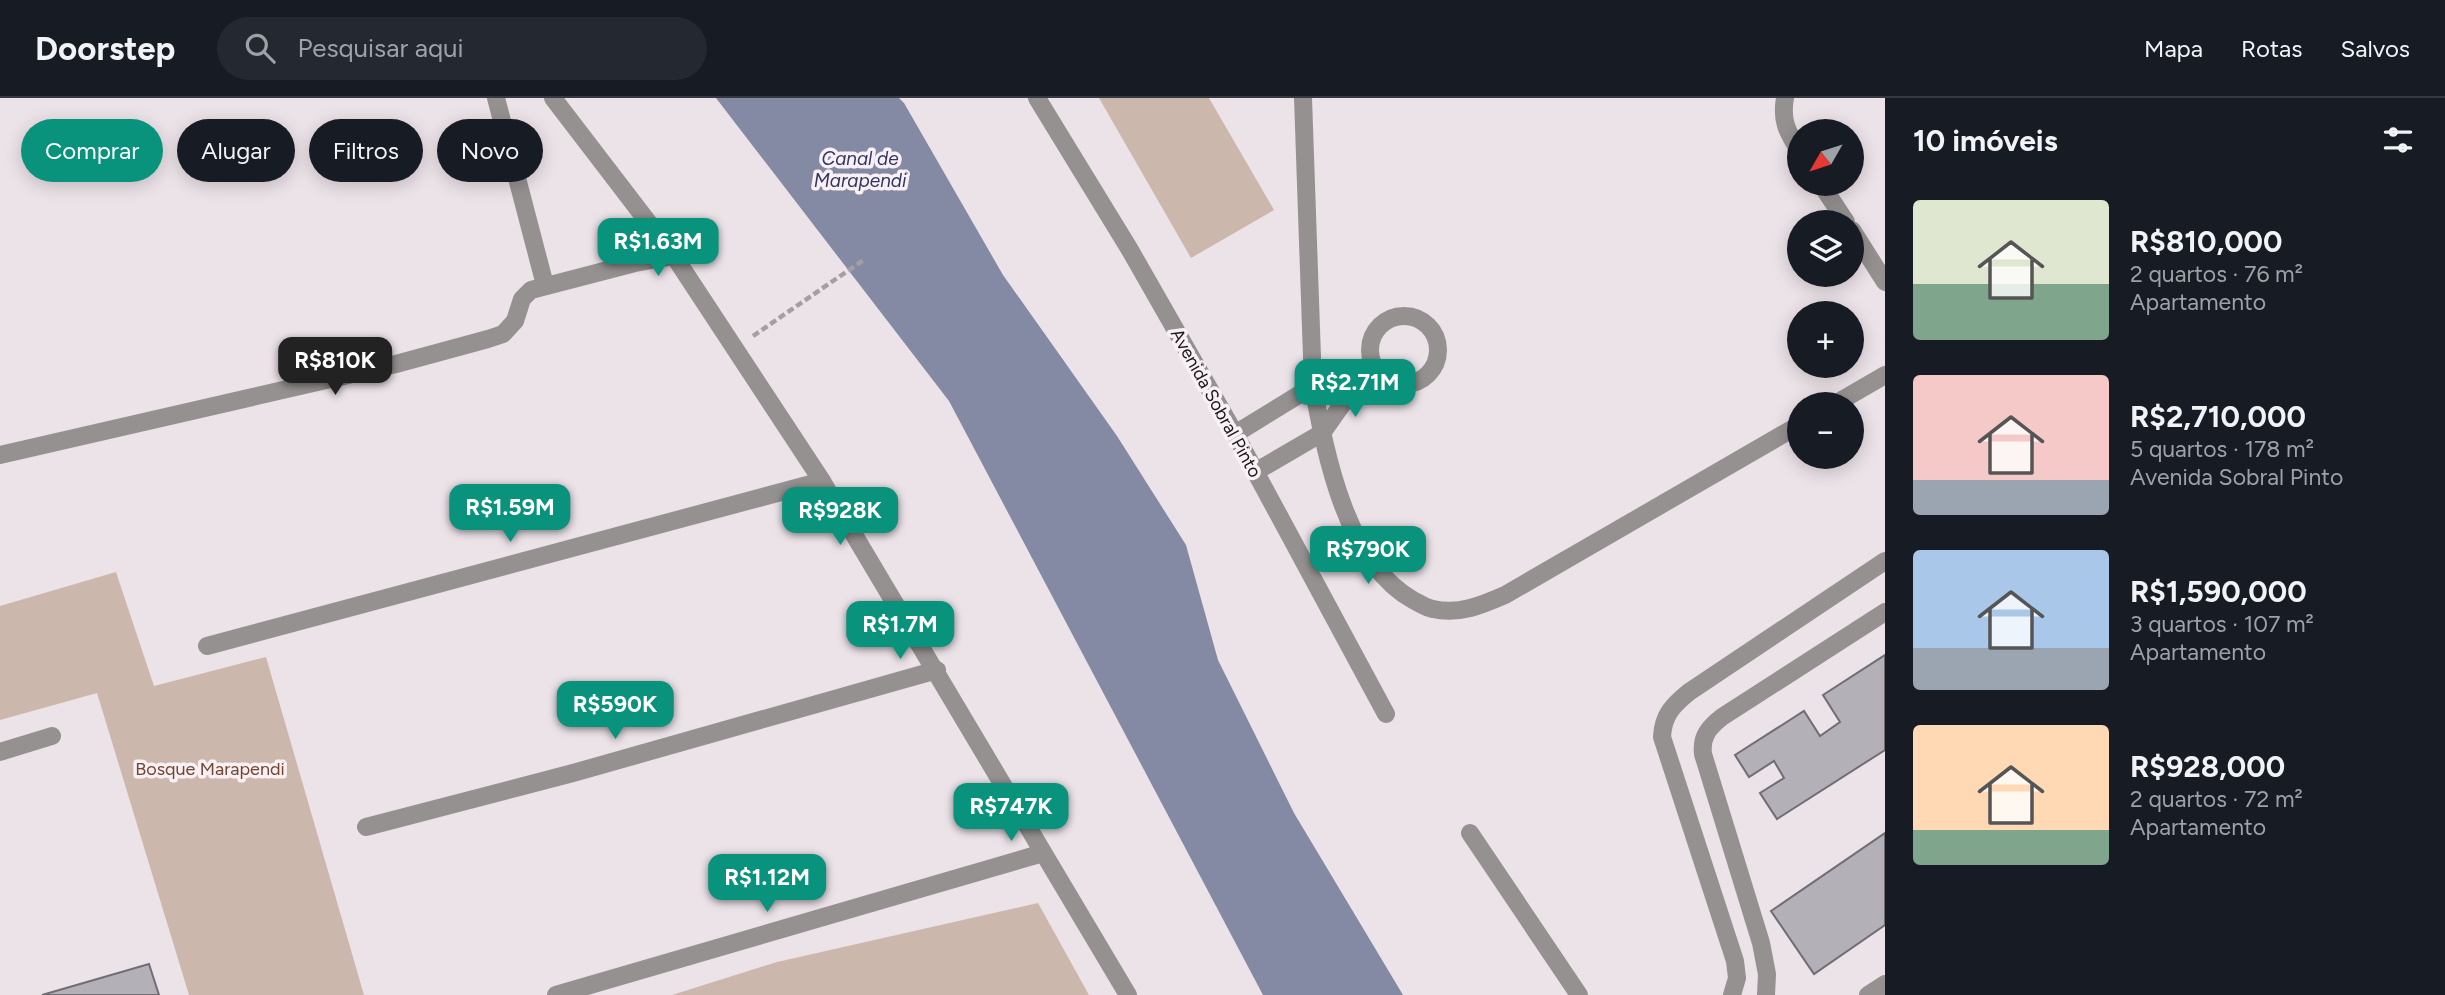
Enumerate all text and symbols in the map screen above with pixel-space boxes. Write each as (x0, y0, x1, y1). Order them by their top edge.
search box (217, 17, 707, 80)
text: Doorstep (35, 29, 175, 68)
icon: search (241, 29, 279, 67)
text: Pesquisar aqui (297, 32, 464, 64)
text: Mapa (2144, 34, 2203, 63)
text: Rotas (2241, 34, 2302, 63)
text: Salvos (2340, 34, 2410, 63)
chip: Comprar (21, 119, 163, 182)
chip: Alugar (177, 119, 295, 182)
chip: Filtros (309, 119, 423, 182)
chip: Novo (437, 119, 543, 182)
north arrow (1787, 119, 1864, 196)
map controls (1787, 119, 1864, 469)
icon: filters (2379, 121, 2417, 159)
text: 10 imóveis (1913, 122, 2058, 159)
water label: Canal de Marapendi (814, 147, 907, 192)
button: layers (1787, 210, 1864, 287)
pin: R$1.63M (593, 218, 723, 278)
text: R$810,000 (2130, 223, 2282, 260)
text: R$1.63M (614, 227, 702, 255)
icon: home (1969, 228, 2053, 312)
text: 2 quartos · 76 m² (2130, 260, 2303, 288)
text: Apartamento (2130, 288, 2266, 316)
button: + (1787, 301, 1864, 378)
street label: Avenida Sobral Pinto (1166, 325, 1266, 481)
pin: R$810K (278, 338, 392, 397)
text: R$810K (294, 346, 376, 374)
pin: R$2.71M (1290, 360, 1420, 419)
text: R$2.71M (1311, 368, 1399, 396)
button: − (1787, 392, 1864, 469)
text: R$2,710,000 (2130, 398, 2306, 435)
icon: home (1969, 403, 2053, 487)
text: 5 quartos · 178 m² (2130, 435, 2314, 463)
text: Avenida Sobral Pinto (2130, 463, 2343, 491)
pin: R$1.59M (445, 484, 575, 544)
pin: R$928K (783, 488, 897, 547)
text: R$1.59M (465, 493, 555, 521)
text: R$928K (798, 496, 882, 524)
pin: R$790K (1311, 526, 1425, 586)
text: R$790K (1326, 535, 1410, 563)
text: R$1,590,000 (2130, 573, 2307, 610)
icon: home (1969, 578, 2053, 662)
pin: R$1.7M (843, 602, 957, 661)
text: R$1.7M (862, 610, 938, 638)
text: 3 quartos · 107 m² (2130, 610, 2314, 638)
text: Apartamento (2130, 638, 2266, 666)
pin: R$590K (558, 682, 672, 741)
text: R$590K (573, 690, 657, 718)
text: R$928,000 (2130, 748, 2285, 785)
icon: home (1969, 753, 2053, 837)
park label: Bosque Marapendi (135, 758, 285, 780)
pin: R$747K (954, 784, 1068, 843)
text: 2 quartos · 72 m² (2130, 785, 2303, 813)
text: R$747K (969, 792, 1053, 820)
text: Apartamento (2130, 813, 2266, 841)
pin: R$1.12M (702, 854, 832, 914)
text: R$1.12M (724, 863, 810, 891)

